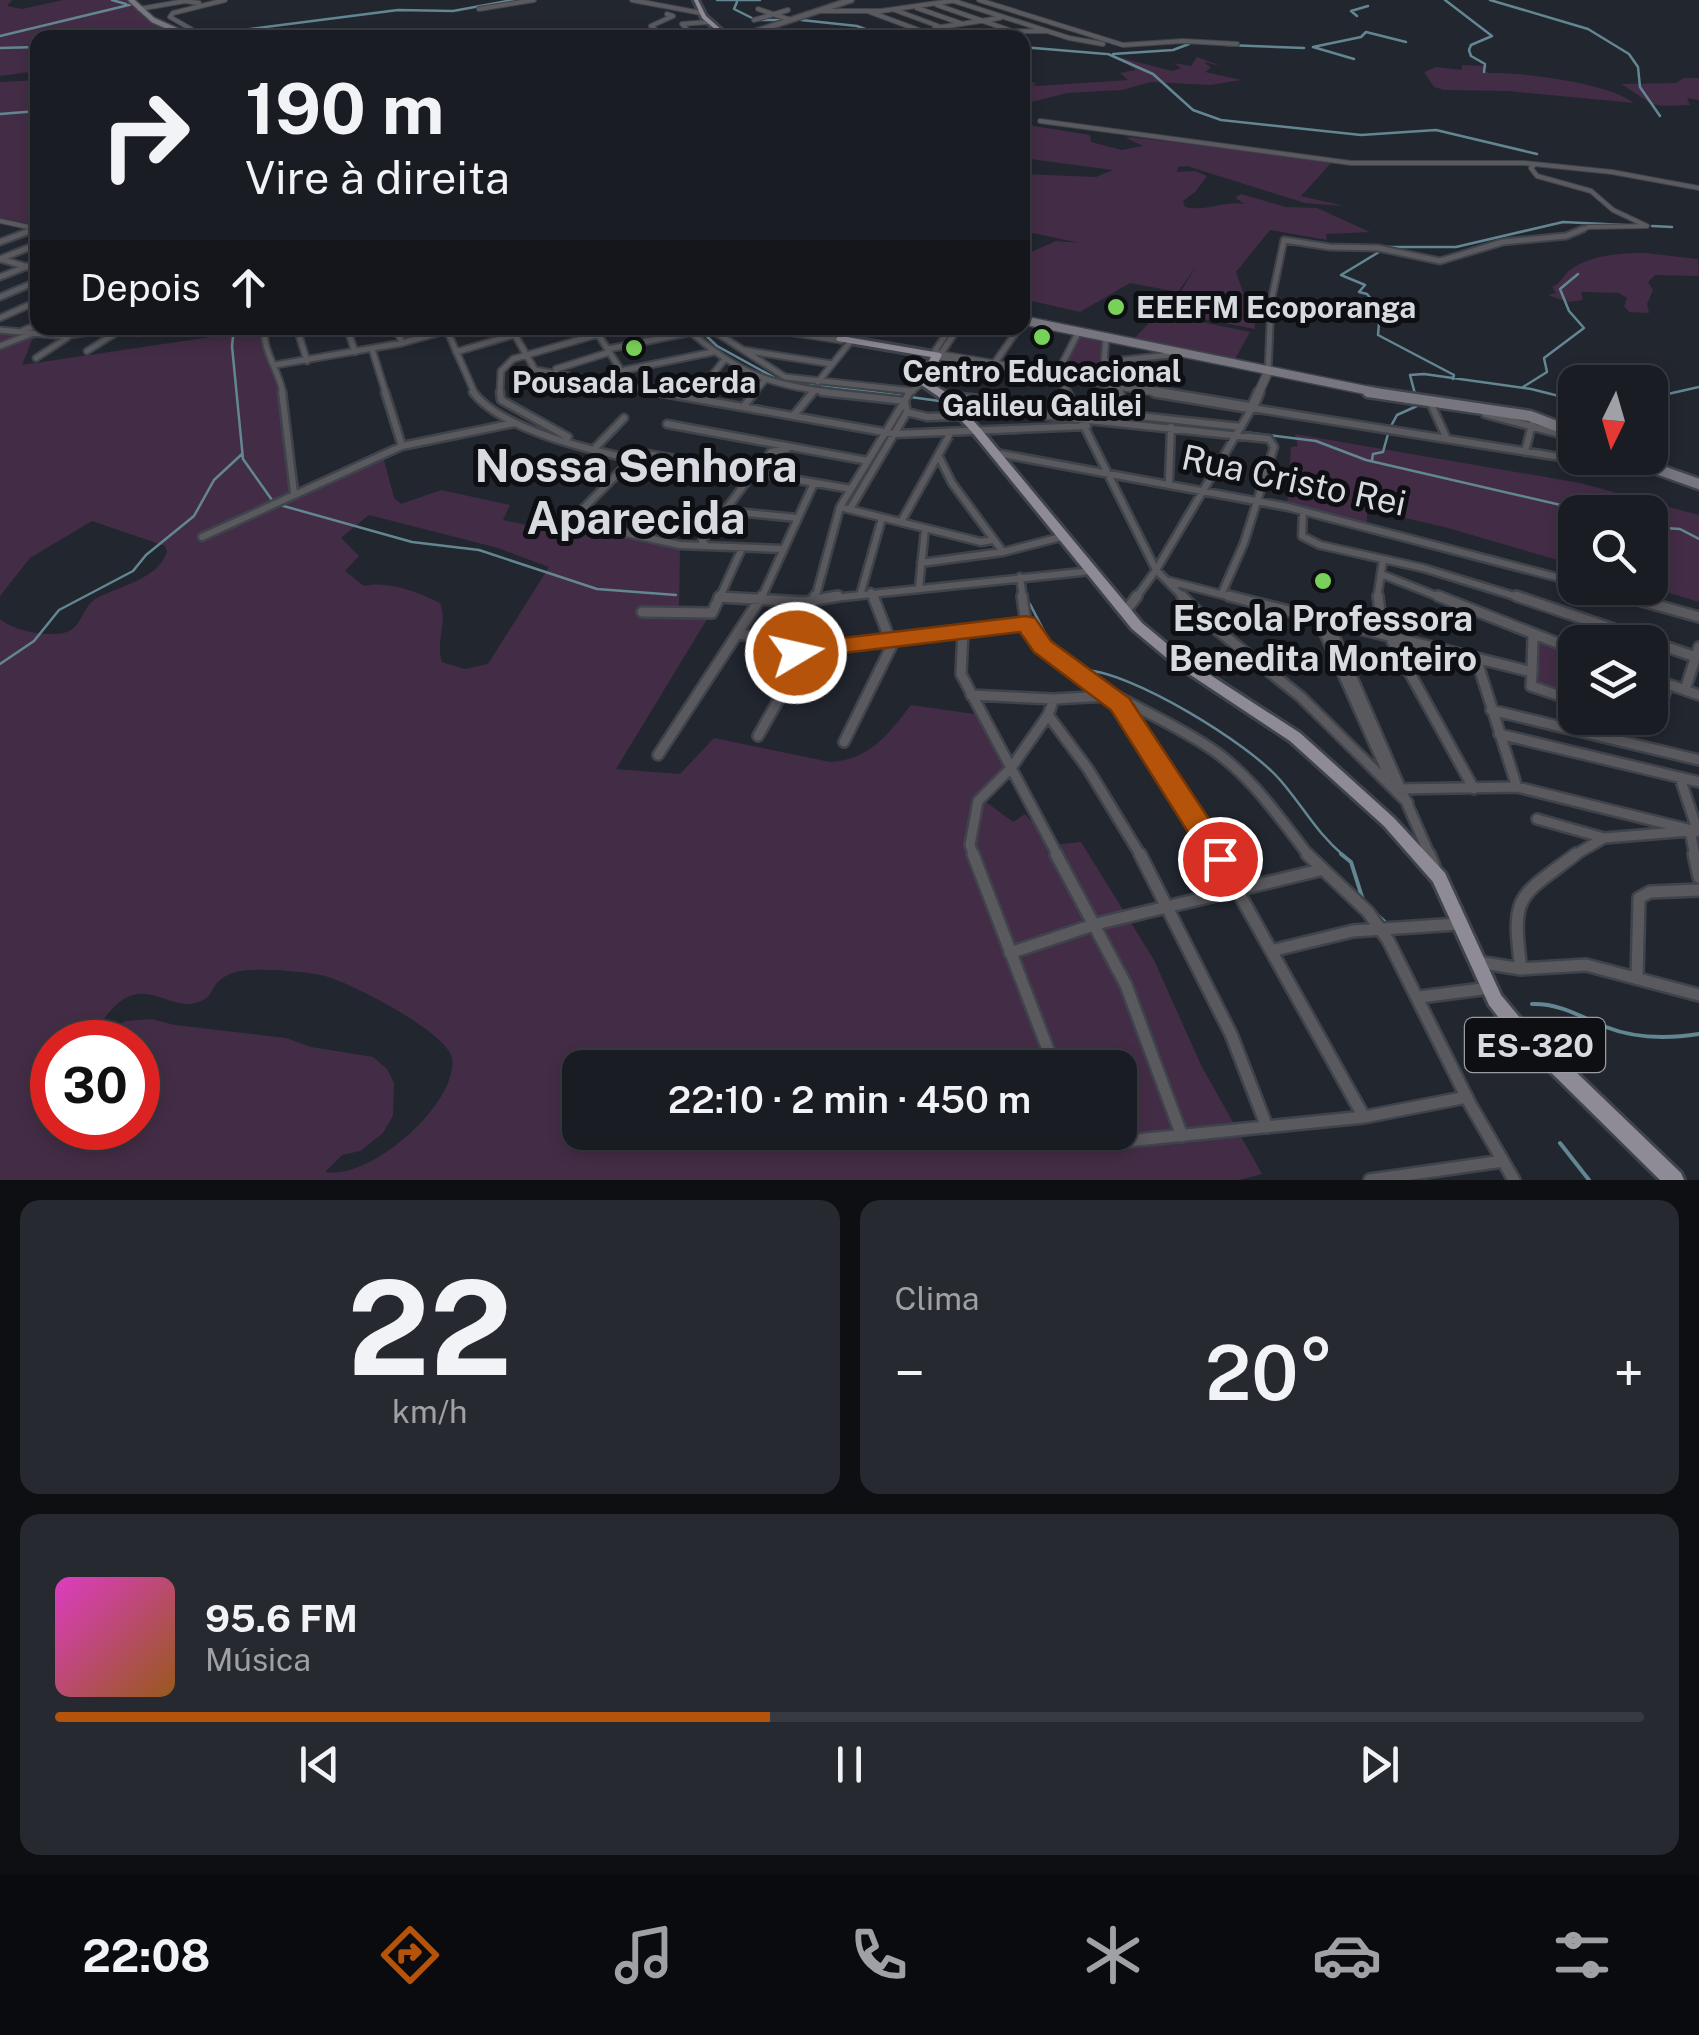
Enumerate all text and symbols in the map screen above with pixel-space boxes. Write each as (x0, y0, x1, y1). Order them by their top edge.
text: 190 m (245, 67, 444, 150)
icon: right (80, 70, 210, 200)
text: Vire à direita (245, 151, 510, 204)
icon: ahead (221, 260, 276, 315)
text: Depois (80, 265, 201, 310)
place label: EEEFM Ecoporanga (1136, 289, 1416, 325)
marker: EEEFM Ecoporanga (1105, 296, 1127, 318)
marker: Centro Educacional Galileu Galilei (1031, 326, 1053, 348)
marker: Pousada Lacerda (623, 337, 645, 359)
place label: Centro Educacional Galileu Galilei (902, 353, 1182, 423)
place label: Pousada Lacerda (512, 364, 756, 400)
north arrow (1558, 365, 1668, 475)
map controls (1558, 365, 1668, 735)
street label: Rua Cristo Rei (1178, 436, 1410, 524)
district label: Nossa Senhora Aparecida (474, 439, 798, 544)
button: search (1558, 495, 1668, 605)
marker: Escola Professora Benedita Monteiro (1312, 570, 1334, 592)
place label: Escola Professora Benedita Monteiro (1169, 598, 1477, 679)
position arrow (744, 601, 848, 705)
button: layers (1558, 625, 1668, 735)
pin (1178, 817, 1263, 902)
icon: arrive (1193, 832, 1248, 887)
road number: ES-320 (1465, 1018, 1605, 1072)
speed limit sign: 30 (30, 1020, 160, 1150)
text: 22:10 · 2 min · 450 m (668, 1077, 1031, 1122)
text: 22 (347, 1252, 512, 1404)
text: Clima (895, 1280, 980, 1317)
text: 20° (1205, 1329, 1334, 1417)
text: − (895, 1341, 925, 1405)
text: + (1613, 1341, 1644, 1405)
text: km/h (392, 1393, 467, 1430)
text: 95.6 FM (205, 1596, 358, 1641)
text: Música (205, 1641, 311, 1678)
icon: previous (292, 1737, 347, 1792)
icon: pause (822, 1737, 877, 1792)
icon: next (1352, 1737, 1407, 1792)
icon: directions (375, 1920, 445, 1990)
icon: music (609, 1920, 679, 1990)
icon: phone (844, 1920, 914, 1990)
icon: climate (1078, 1920, 1148, 1990)
icon: car (1312, 1920, 1382, 1990)
icon: filters (1547, 1920, 1617, 1990)
text: 22:08 (82, 1929, 211, 1982)

